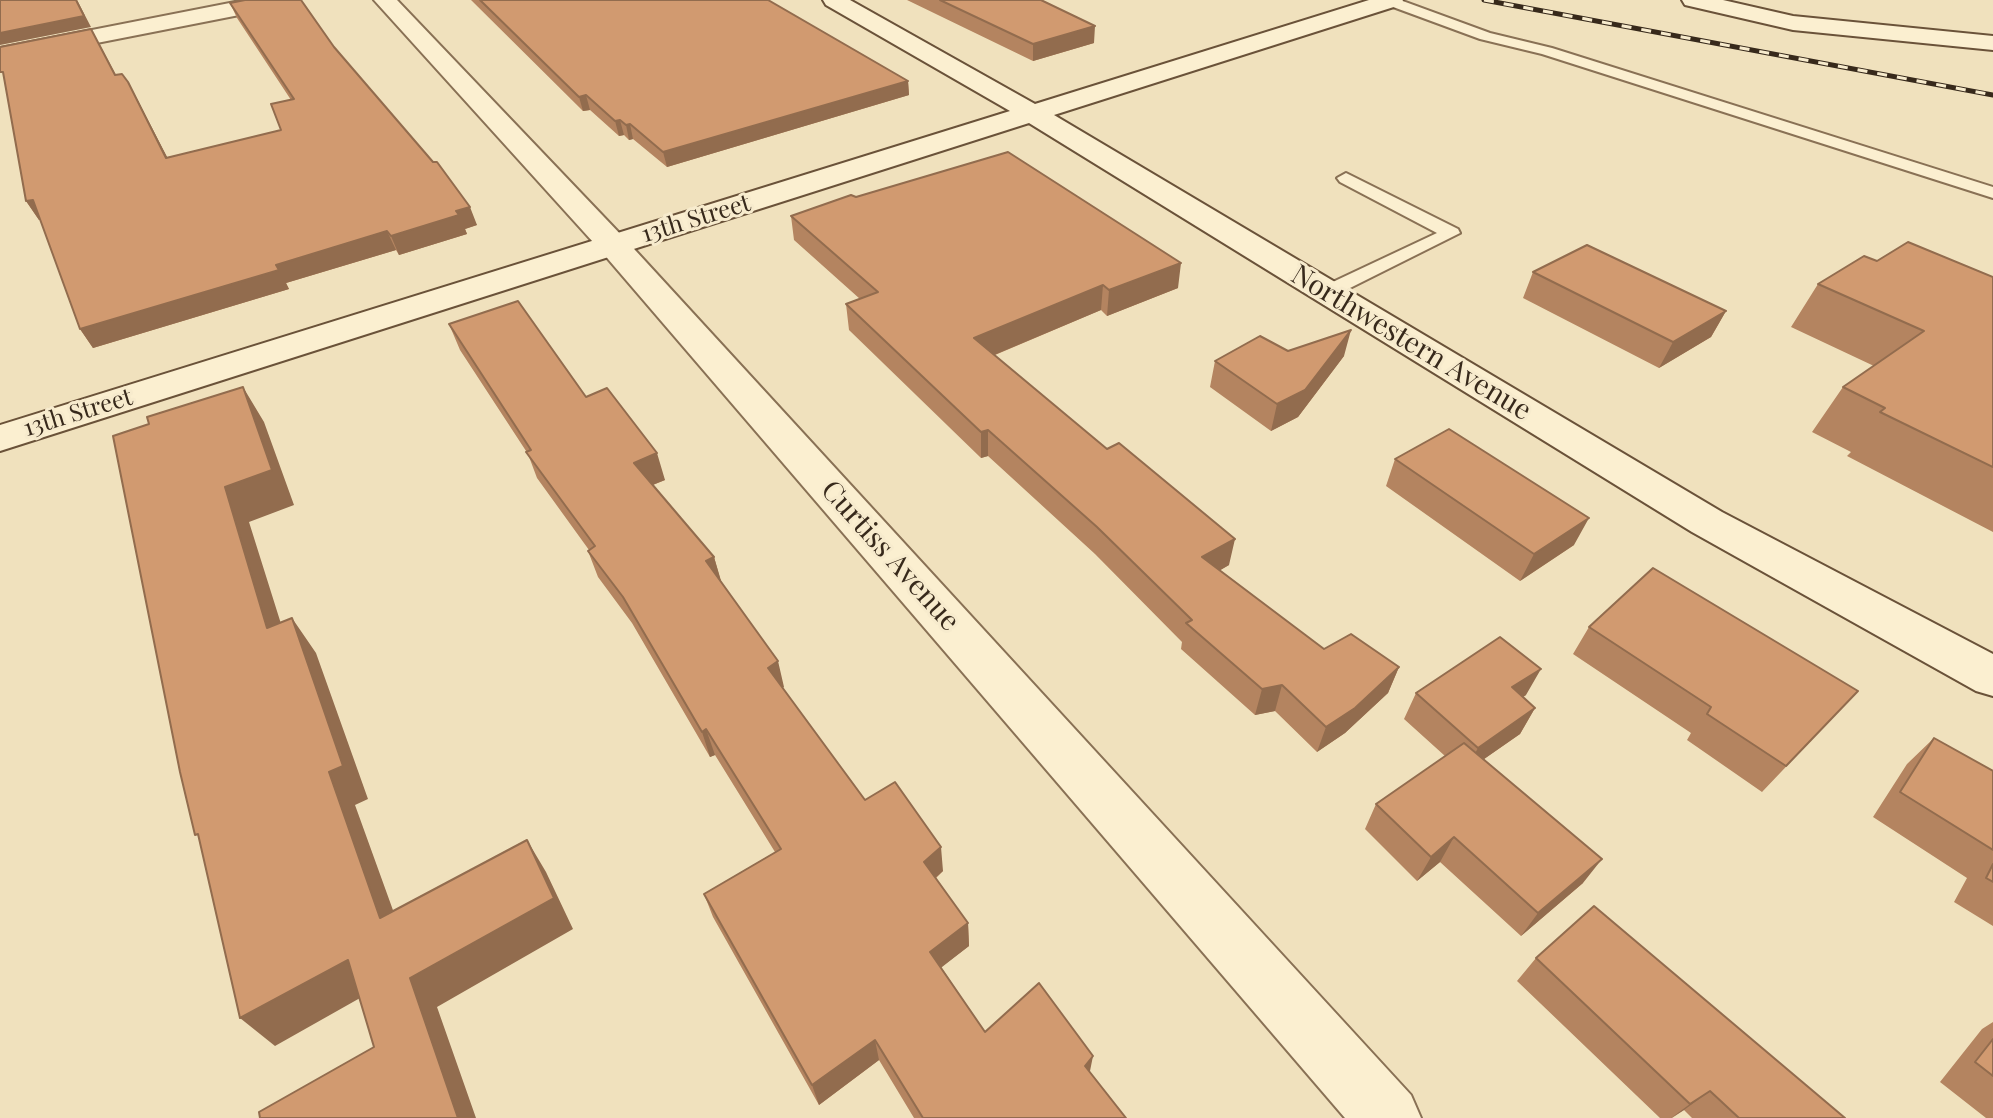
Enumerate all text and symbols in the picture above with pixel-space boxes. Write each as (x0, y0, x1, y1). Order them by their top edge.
street label: 13th Street (638, 189, 754, 249)
street label: Northwestern Avenue (1285, 258, 1537, 428)
street label: 13th Street (20, 383, 136, 443)
street label: Curtiss Avenue (814, 474, 966, 638)

